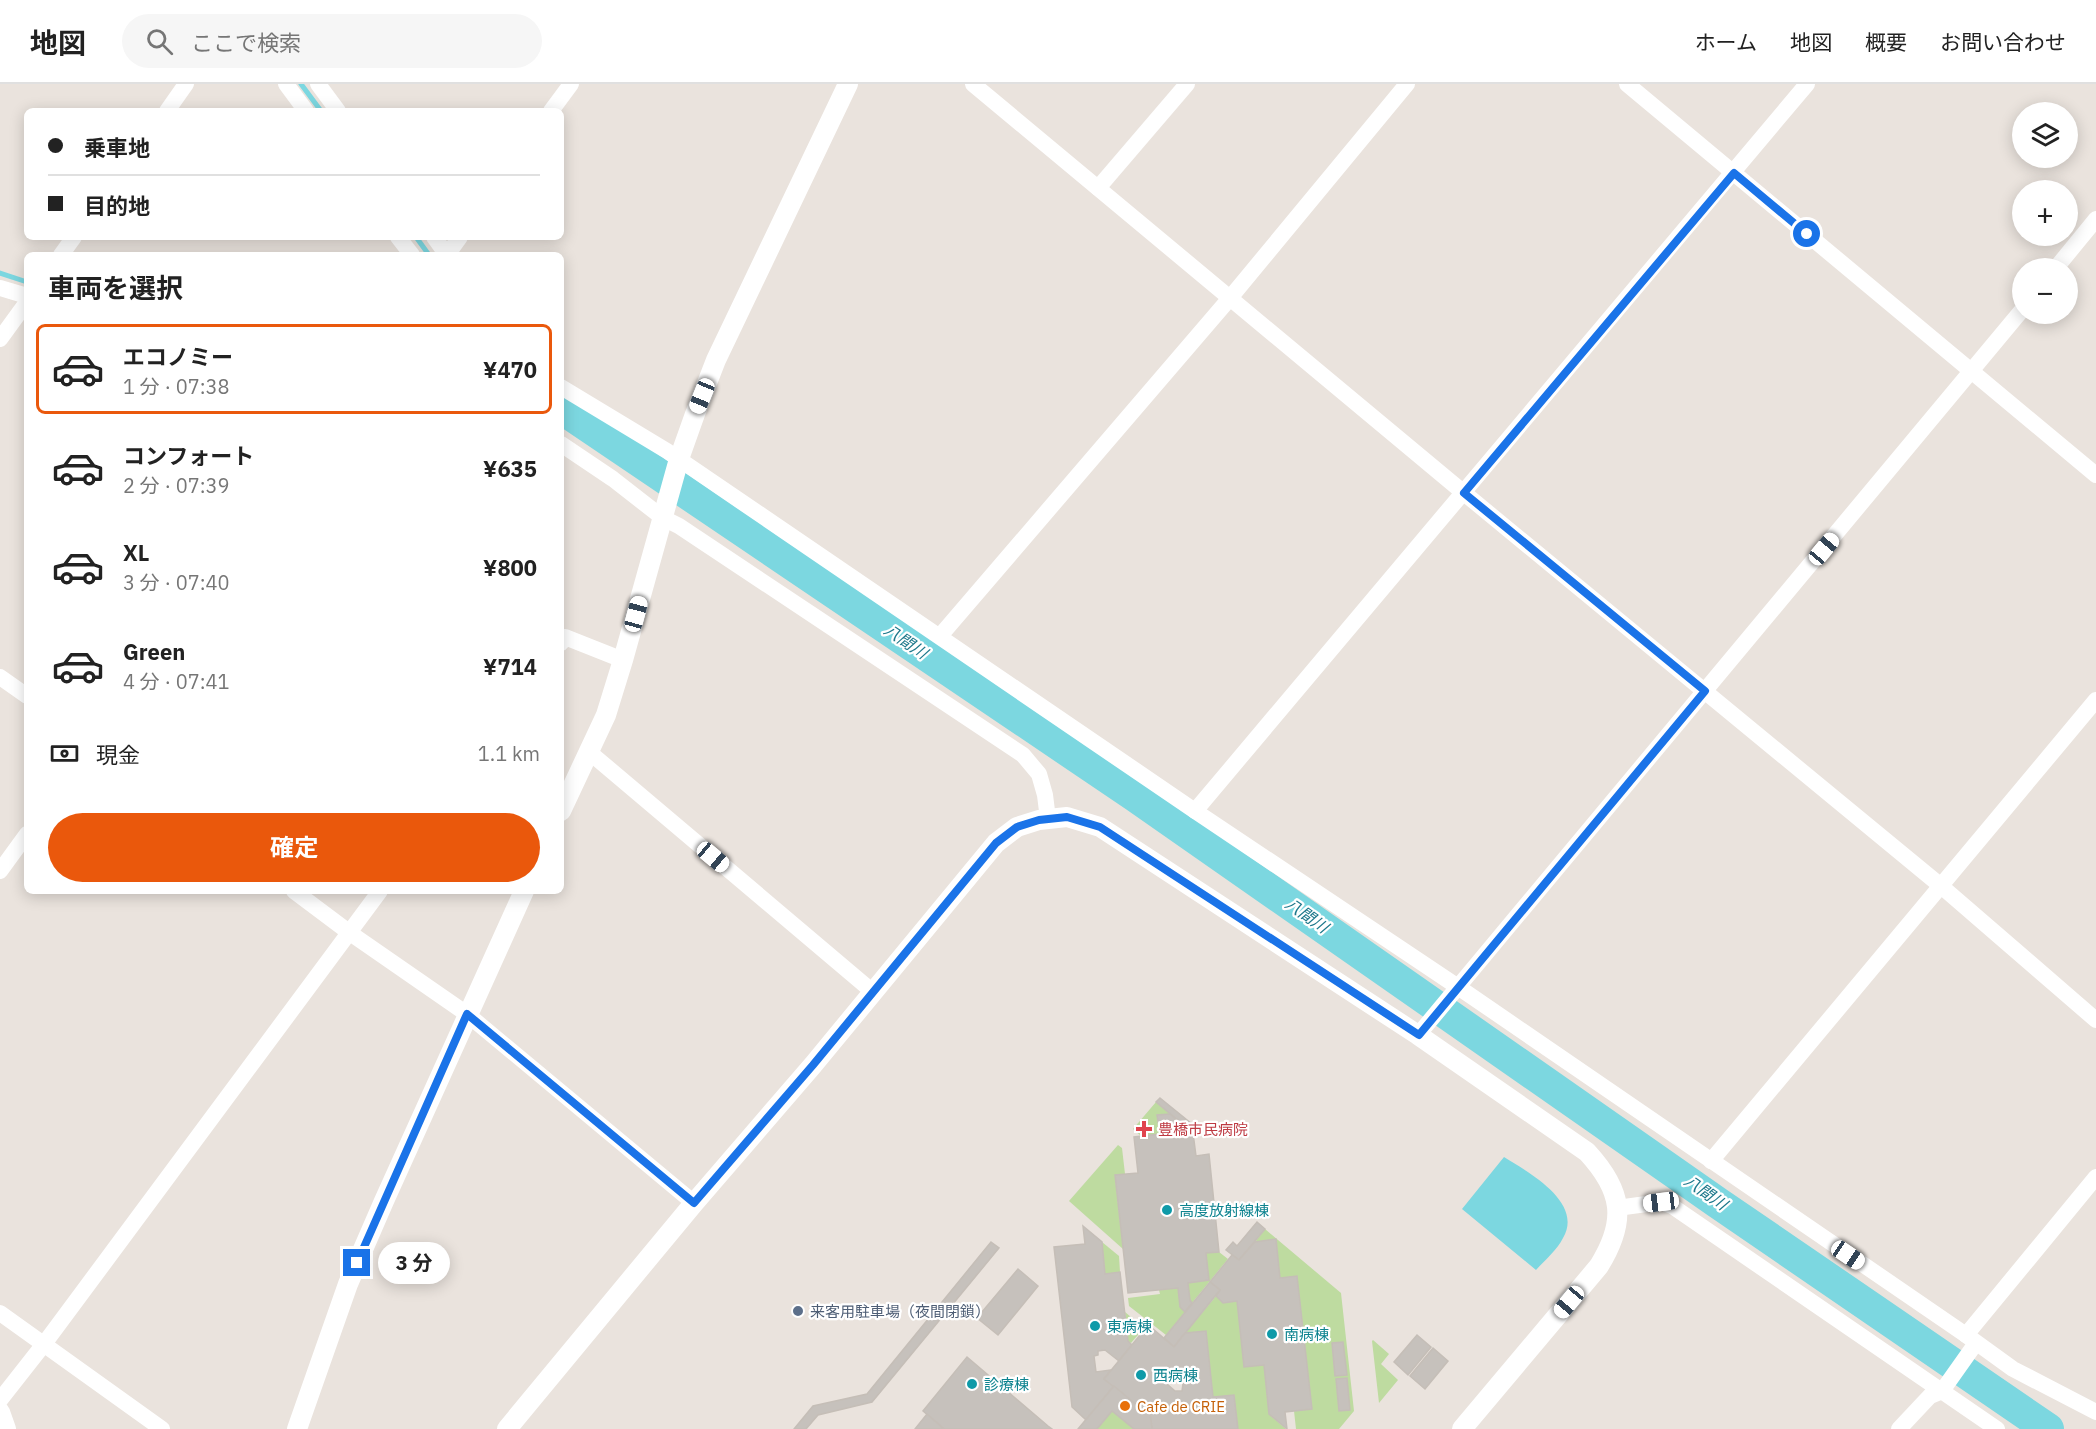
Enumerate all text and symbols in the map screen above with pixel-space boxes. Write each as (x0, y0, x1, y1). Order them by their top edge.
search box (122, 14, 542, 68)
text: 地図 (30, 24, 86, 61)
icon: search (143, 25, 176, 58)
text: ここで検索 (191, 28, 301, 57)
text: ホーム (1695, 28, 1757, 56)
text: 地図 (1790, 28, 1832, 56)
text: 概要 (1865, 28, 1907, 56)
text: お問い合わせ (1940, 28, 2066, 56)
map controls (2012, 102, 2078, 324)
button: layers (2012, 102, 2078, 168)
text: 乗車地 (84, 133, 150, 162)
button: + (2012, 180, 2078, 246)
text: 目的地 (84, 191, 150, 220)
route start (1793, 220, 1820, 247)
button: − (2012, 258, 2078, 324)
text: 車両を選択 (48, 270, 183, 305)
icon: car (51, 342, 105, 396)
text: エコノミー (123, 342, 233, 371)
text: ¥470 (483, 355, 537, 384)
text: 1 分 · 07:38 (123, 373, 230, 400)
car (687, 376, 717, 416)
icon: car (51, 441, 105, 495)
text: コンフォート (123, 441, 254, 470)
text: ¥635 (483, 454, 537, 483)
text: 2 分 · 07:39 (123, 472, 230, 499)
car (1806, 529, 1842, 569)
text: XL (123, 538, 149, 567)
icon: car (51, 540, 105, 594)
text: ¥800 (483, 553, 537, 582)
text: 3 分 · 07:40 (123, 569, 230, 596)
car (623, 594, 649, 634)
water label: 八間川 (881, 619, 933, 664)
text: Green (123, 637, 185, 666)
icon: car (51, 639, 105, 693)
text: ¥714 (483, 652, 537, 681)
text: 4 分 · 07:41 (123, 668, 230, 695)
icon: cash (48, 737, 81, 770)
text: 現金 (96, 740, 140, 769)
text: 1.1 km (478, 740, 540, 767)
button: 確定 (48, 813, 540, 882)
car (693, 839, 733, 875)
water label: 八間川 (1282, 893, 1334, 938)
marker: 豊橋市民病院 (1135, 1120, 1153, 1138)
place label: 豊橋市民病院 (1158, 1120, 1248, 1139)
water label: 八間川 (1681, 1170, 1733, 1215)
car (1642, 1191, 1680, 1213)
place label: 高度放射線棟 (1179, 1201, 1269, 1220)
marker: 高度放射線棟 (1160, 1203, 1174, 1217)
car (1828, 1237, 1868, 1273)
callout: 3 分 (378, 1242, 450, 1284)
route end (343, 1249, 370, 1276)
text: 3 分 (396, 1249, 432, 1276)
car (1551, 1282, 1587, 1322)
place label: 来客用駐車場（夜間閉鎖） (810, 1302, 990, 1321)
marker: 来客用駐車場（夜間閉鎖） (791, 1304, 805, 1318)
place label: 東病棟 (1107, 1317, 1152, 1336)
marker: 東病棟 (1088, 1319, 1102, 1333)
place label: 南病棟 (1284, 1325, 1329, 1344)
marker: 南病棟 (1265, 1327, 1279, 1341)
place label: 西病棟 (1153, 1366, 1198, 1385)
marker: 西病棟 (1134, 1368, 1148, 1382)
place label: 診療棟 (984, 1375, 1029, 1394)
marker: 診療棟 (965, 1377, 979, 1391)
place label: Cafe de CRIE (1137, 1397, 1225, 1416)
marker: Cafe de CRIE (1118, 1399, 1132, 1413)

